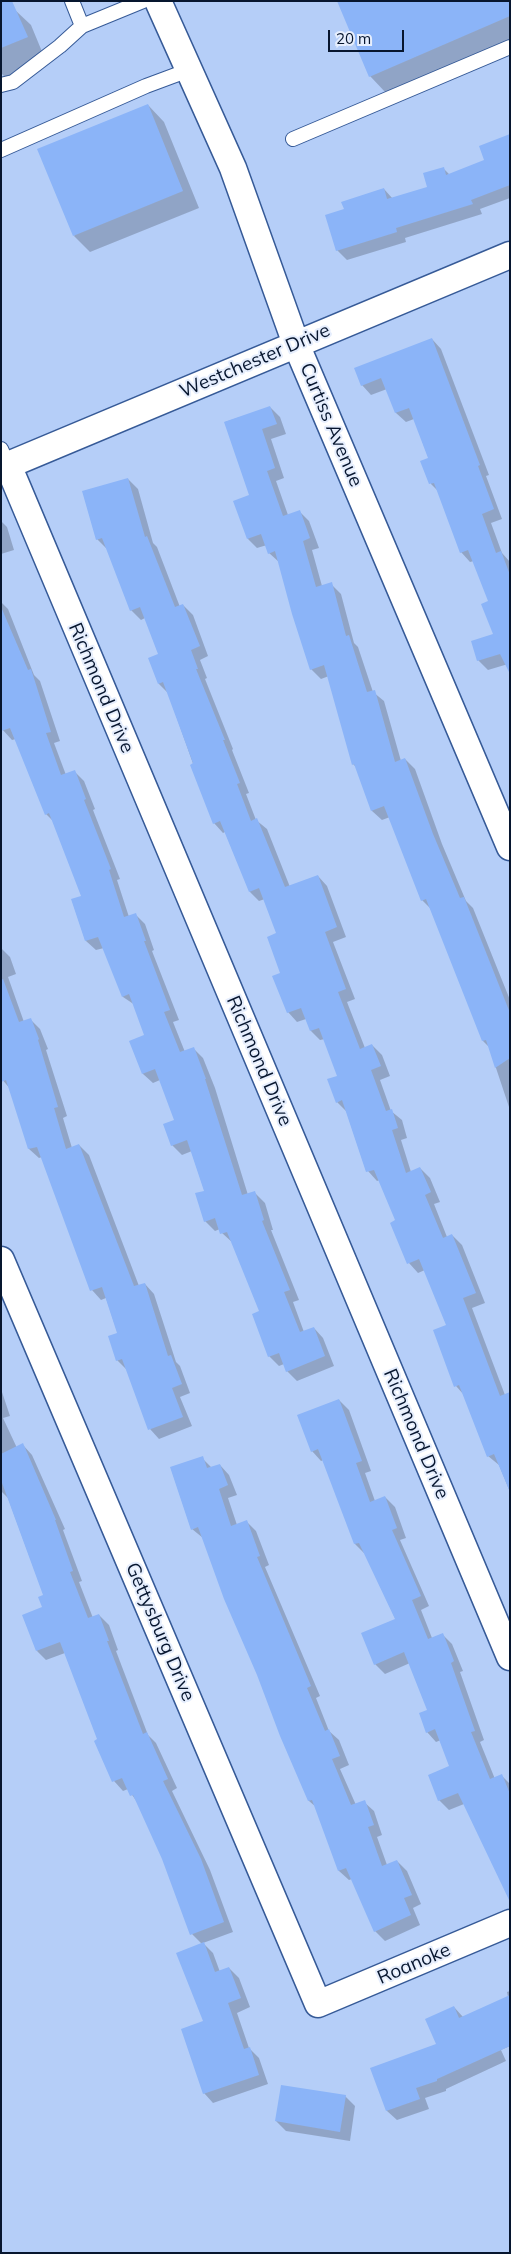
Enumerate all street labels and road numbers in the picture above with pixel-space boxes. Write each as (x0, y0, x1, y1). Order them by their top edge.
street label: Westchester Drive (176, 319, 334, 403)
street label: Curtiss Avenue (295, 360, 367, 490)
street label: Richmond Drive (63, 620, 139, 756)
street label: Richmond Drive (221, 993, 297, 1129)
street label: Richmond Drive (378, 1366, 454, 1502)
street label: Gettysburg Drive (121, 1559, 199, 1705)
street label: Roanoke (374, 1938, 454, 1990)

